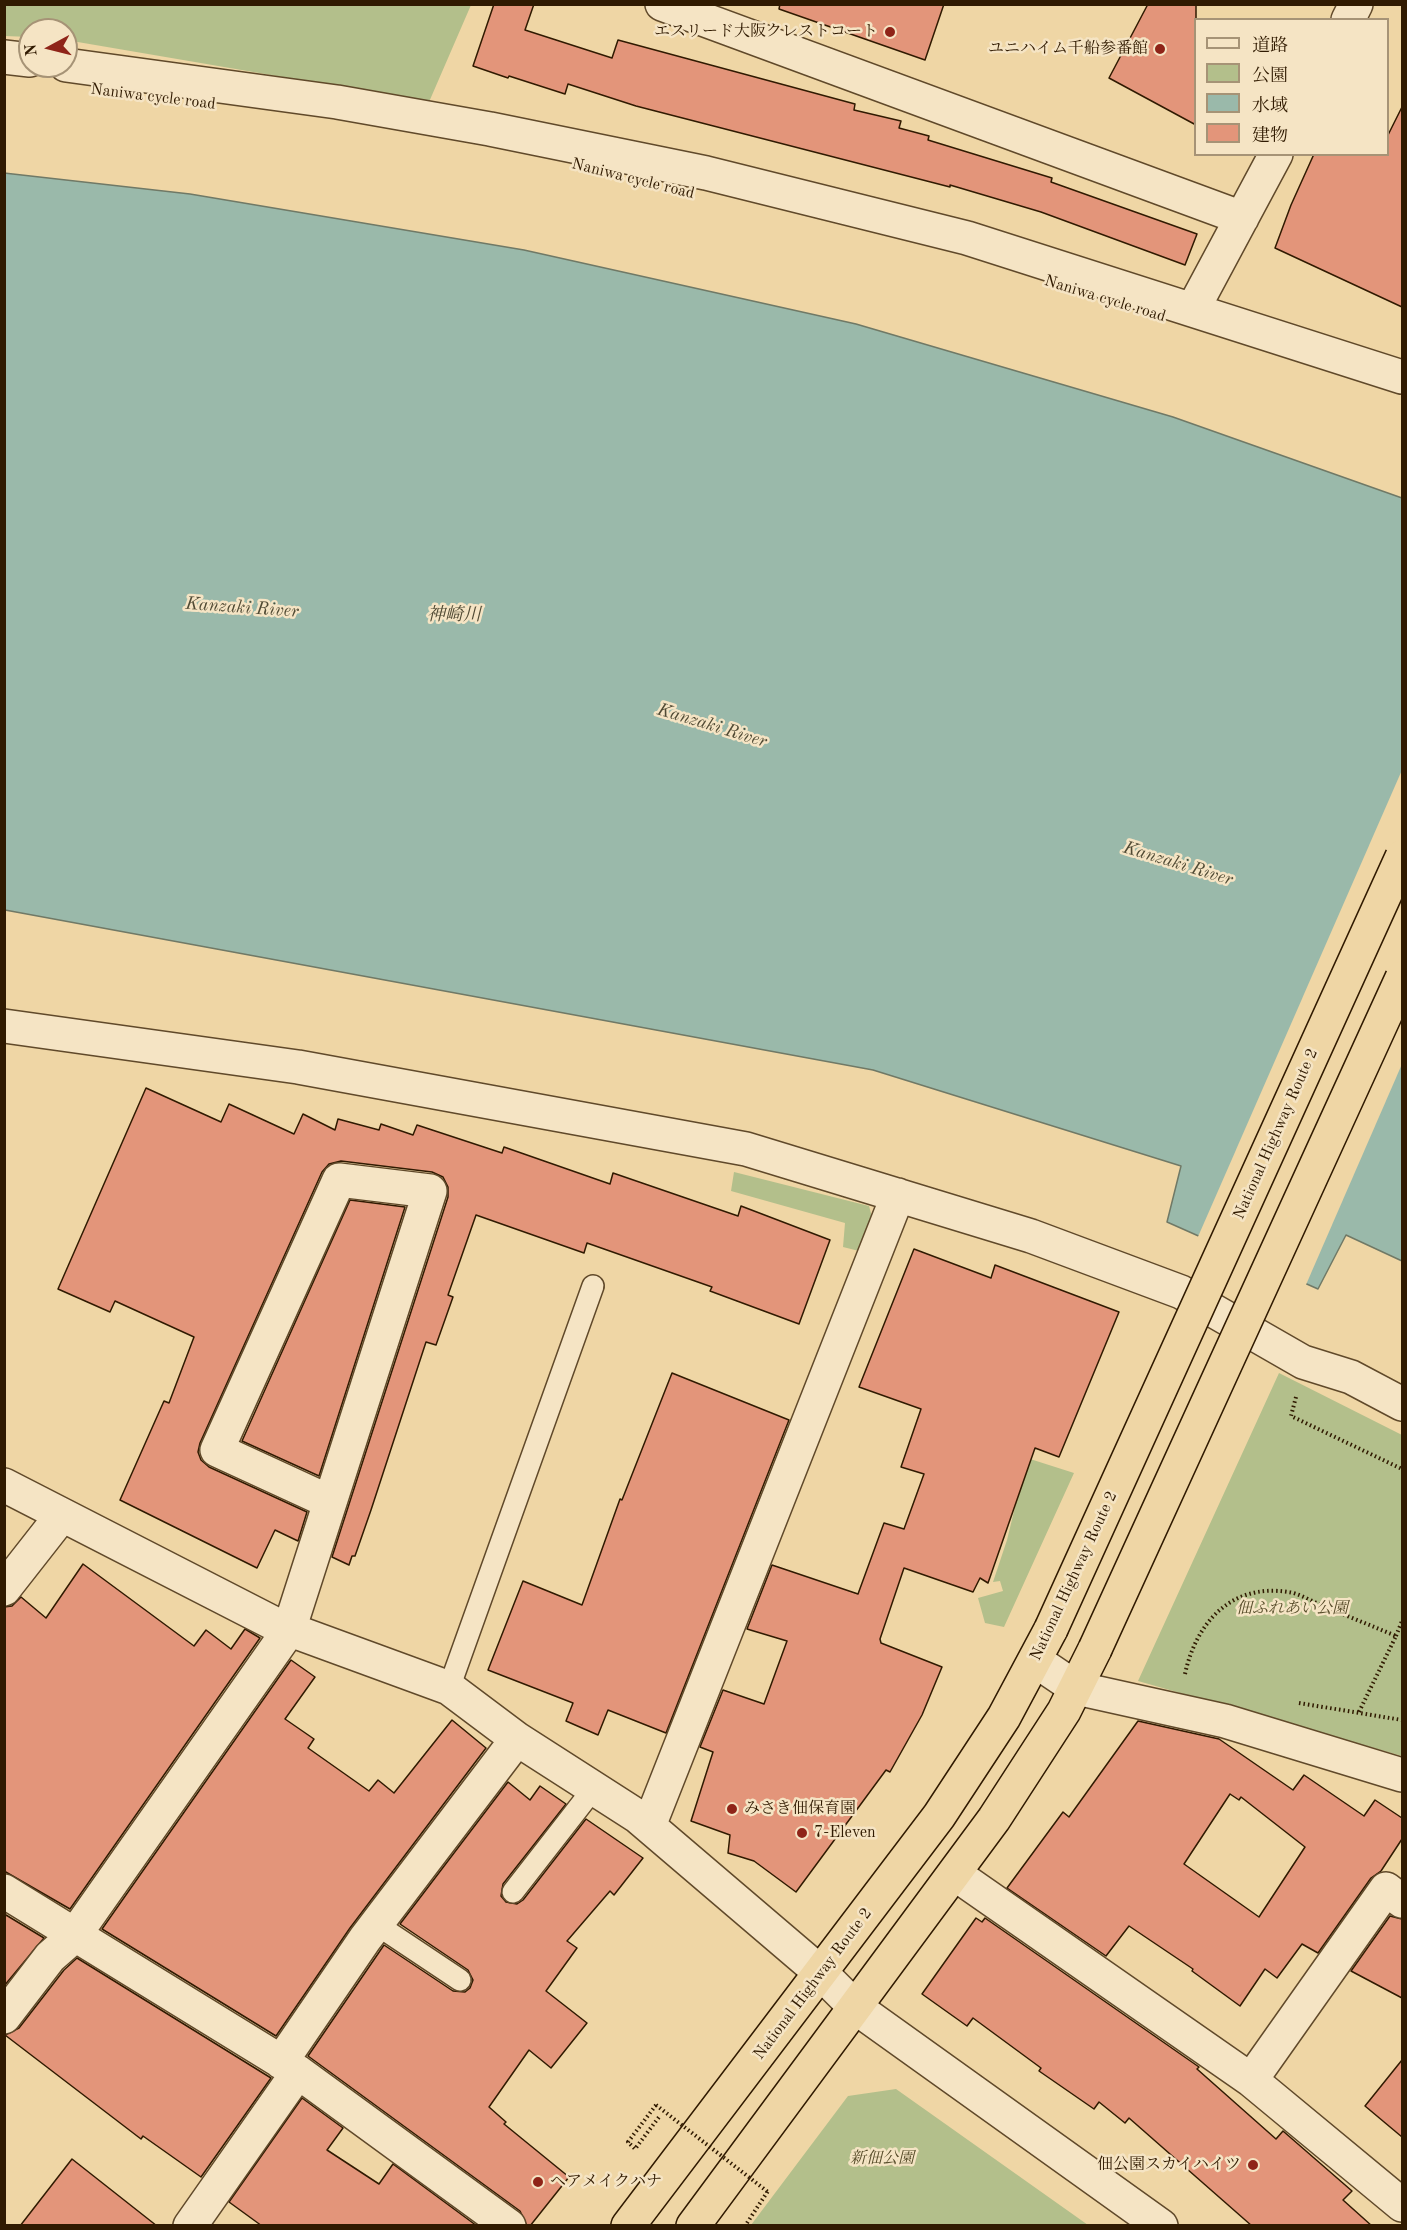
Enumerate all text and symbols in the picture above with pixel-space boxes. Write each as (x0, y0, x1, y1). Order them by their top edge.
north arrow (18, 18, 78, 78)
legend (1194, 18, 1389, 156)
place label: エスリード大阪クレストコート (654, 22, 878, 42)
marker: エスリード大阪クレストコート (883, 25, 897, 39)
text: 道路 (1252, 37, 1288, 55)
place label: ユニハイム千船参番館 (988, 39, 1148, 59)
marker: ユニハイム千船参番館 (1153, 42, 1167, 56)
text: N (23, 43, 41, 57)
text: 公園 (1252, 67, 1288, 85)
street label: Naniwa cycle road (89, 80, 217, 114)
text: 水域 (1252, 97, 1288, 115)
text: 建物 (1252, 127, 1288, 145)
street label: Naniwa cycle road (570, 154, 696, 204)
street label: Naniwa cycle road (1042, 271, 1168, 327)
water label: Kanzaki River (185, 593, 299, 623)
water label: 神崎川 (427, 604, 481, 626)
water label: Kanzaki River (655, 699, 769, 753)
water label: Kanzaki River (1121, 837, 1235, 891)
street label: National Highway Route 2 (1230, 1046, 1322, 1222)
street label: National Highway Route 2 (1026, 1488, 1122, 1664)
park label: 佃ふれあい公園 (1236, 1599, 1348, 1619)
place label: みさき佃保育園 (744, 1799, 856, 1819)
marker: みさき佃保育園 (725, 1802, 739, 1816)
place label: 7-Eleven (814, 1823, 876, 1843)
marker: 7-Eleven (795, 1826, 809, 1840)
street label: National Highway Route 2 (750, 1904, 876, 2064)
park label: 新佃公園 (850, 2149, 914, 2169)
place label: 佃公園スカイハイツ (1097, 2155, 1241, 2175)
marker: 佃公園スカイハイツ (1246, 2158, 1260, 2172)
place label: ヘアメイクハナ (550, 2172, 662, 2192)
marker: ヘアメイクハナ (531, 2175, 545, 2189)

